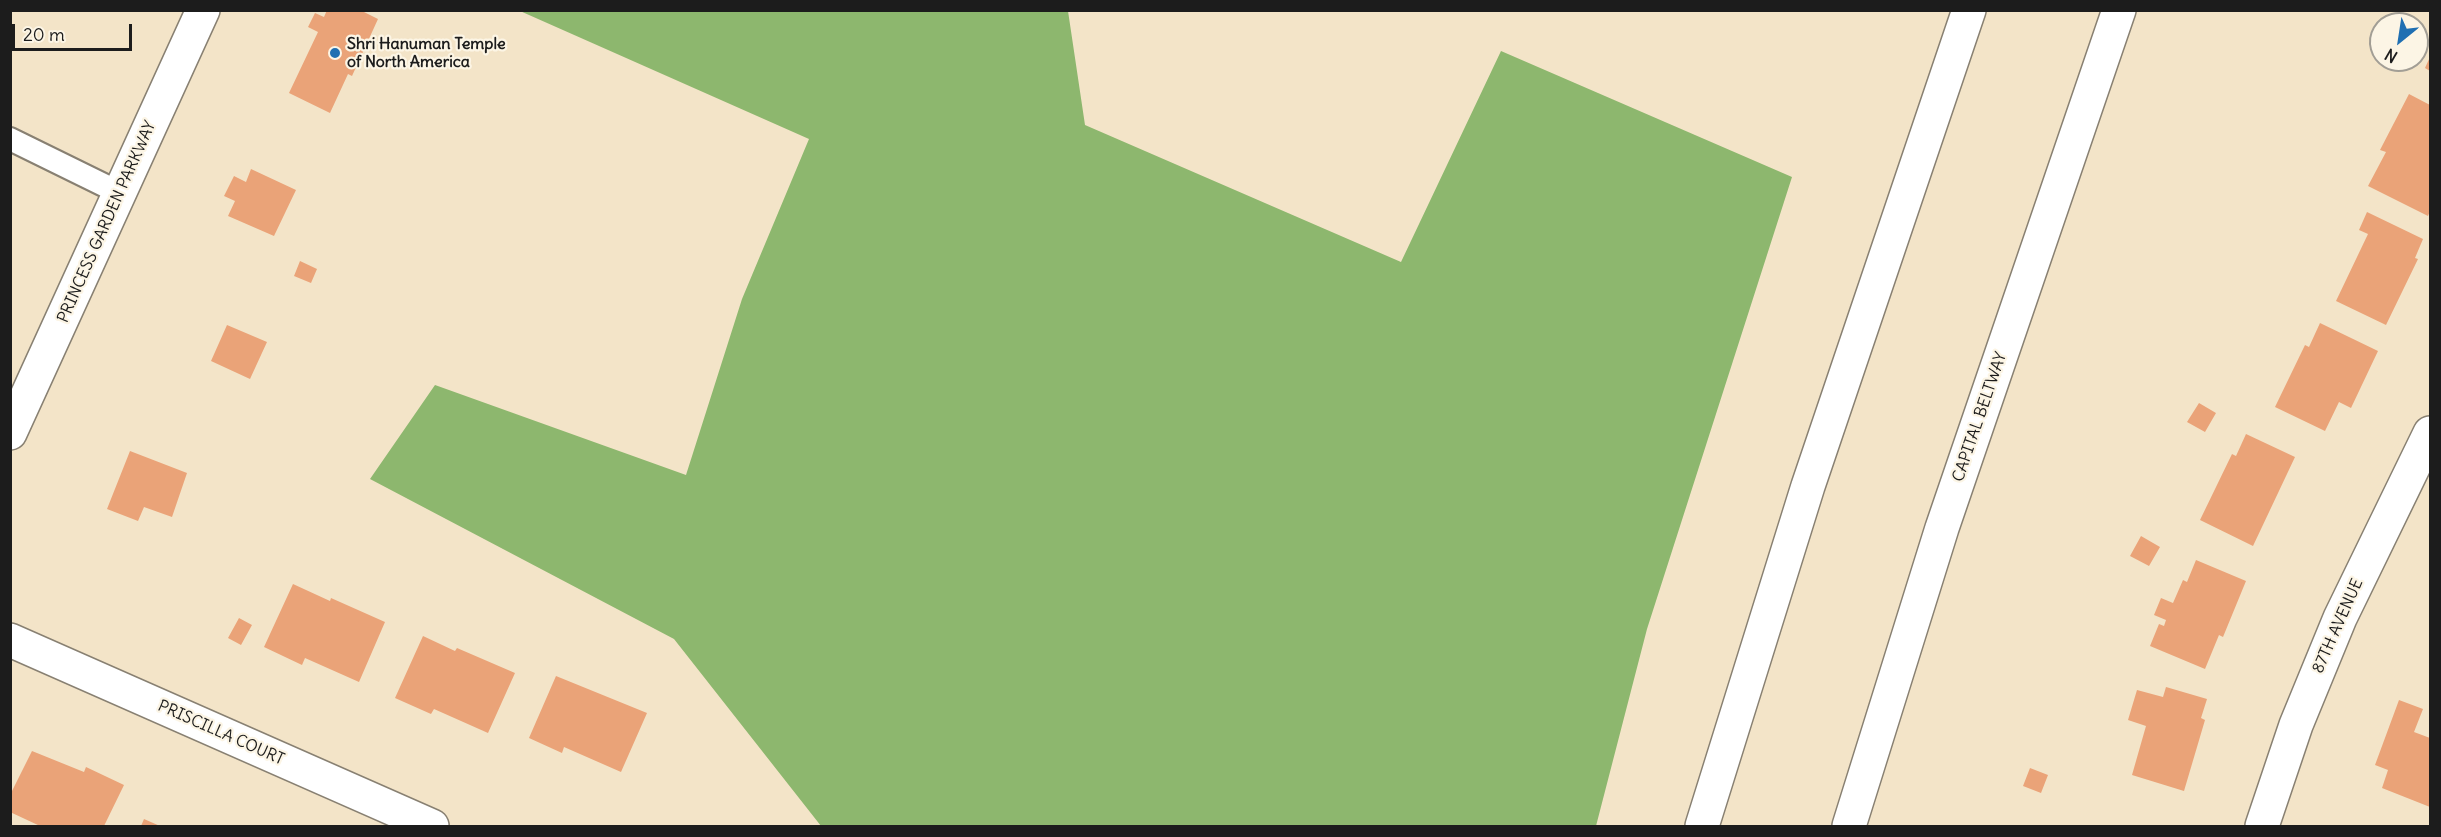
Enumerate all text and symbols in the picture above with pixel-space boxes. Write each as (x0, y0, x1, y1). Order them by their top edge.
scale bar (15, 12, 135, 50)
north arrow (2369, 12, 2429, 72)
text: 20 m (23, 23, 65, 46)
place label: Shri Hanuman Temple of North America (347, 34, 506, 72)
text: N (2381, 44, 2401, 67)
marker: Shri Hanuman Temple of North America (328, 46, 342, 60)
street label: PRINCESS GARDEN PARKWAY (54, 118, 160, 326)
street label: CAPITAL BELTWAY (1949, 350, 2011, 484)
street label: 87TH AVENUE (2309, 576, 2367, 676)
street label: PRISCILLA COURT (155, 696, 287, 770)

